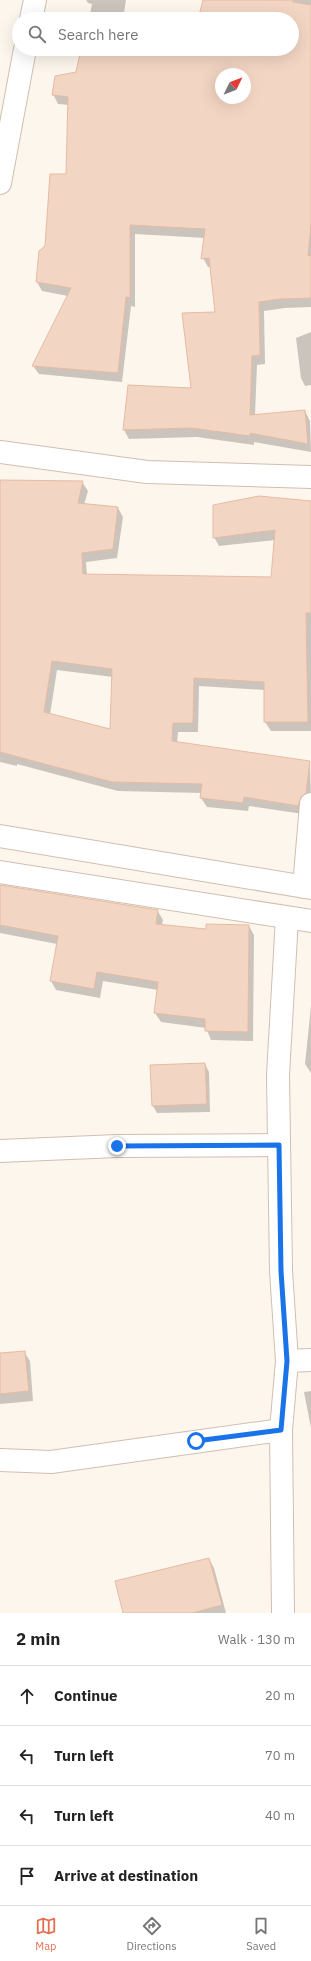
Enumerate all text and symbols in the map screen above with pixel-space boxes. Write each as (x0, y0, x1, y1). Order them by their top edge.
search box (12, 12, 299, 56)
icon: search (26, 23, 48, 45)
text: Search here (58, 25, 138, 44)
north arrow (215, 68, 251, 104)
route end (108, 1137, 126, 1155)
route start (187, 1432, 205, 1450)
text: 2 min (16, 1628, 60, 1650)
text: Walk · 130 m (218, 1631, 295, 1648)
icon: ahead (16, 1685, 38, 1707)
text: Continue (54, 1686, 118, 1705)
text: 20 m (265, 1687, 295, 1704)
icon: left (16, 1745, 38, 1767)
text: Turn left (54, 1746, 114, 1765)
text: 70 m (265, 1747, 295, 1764)
icon: left (16, 1805, 38, 1827)
text: Turn left (54, 1806, 114, 1825)
text: 40 m (265, 1807, 295, 1824)
icon: arrive (16, 1865, 38, 1887)
text: Arrive at destination (54, 1866, 198, 1885)
tab: Map (35, 1915, 57, 1953)
tab: Directions (127, 1915, 177, 1953)
tab: Saved (246, 1915, 276, 1953)

